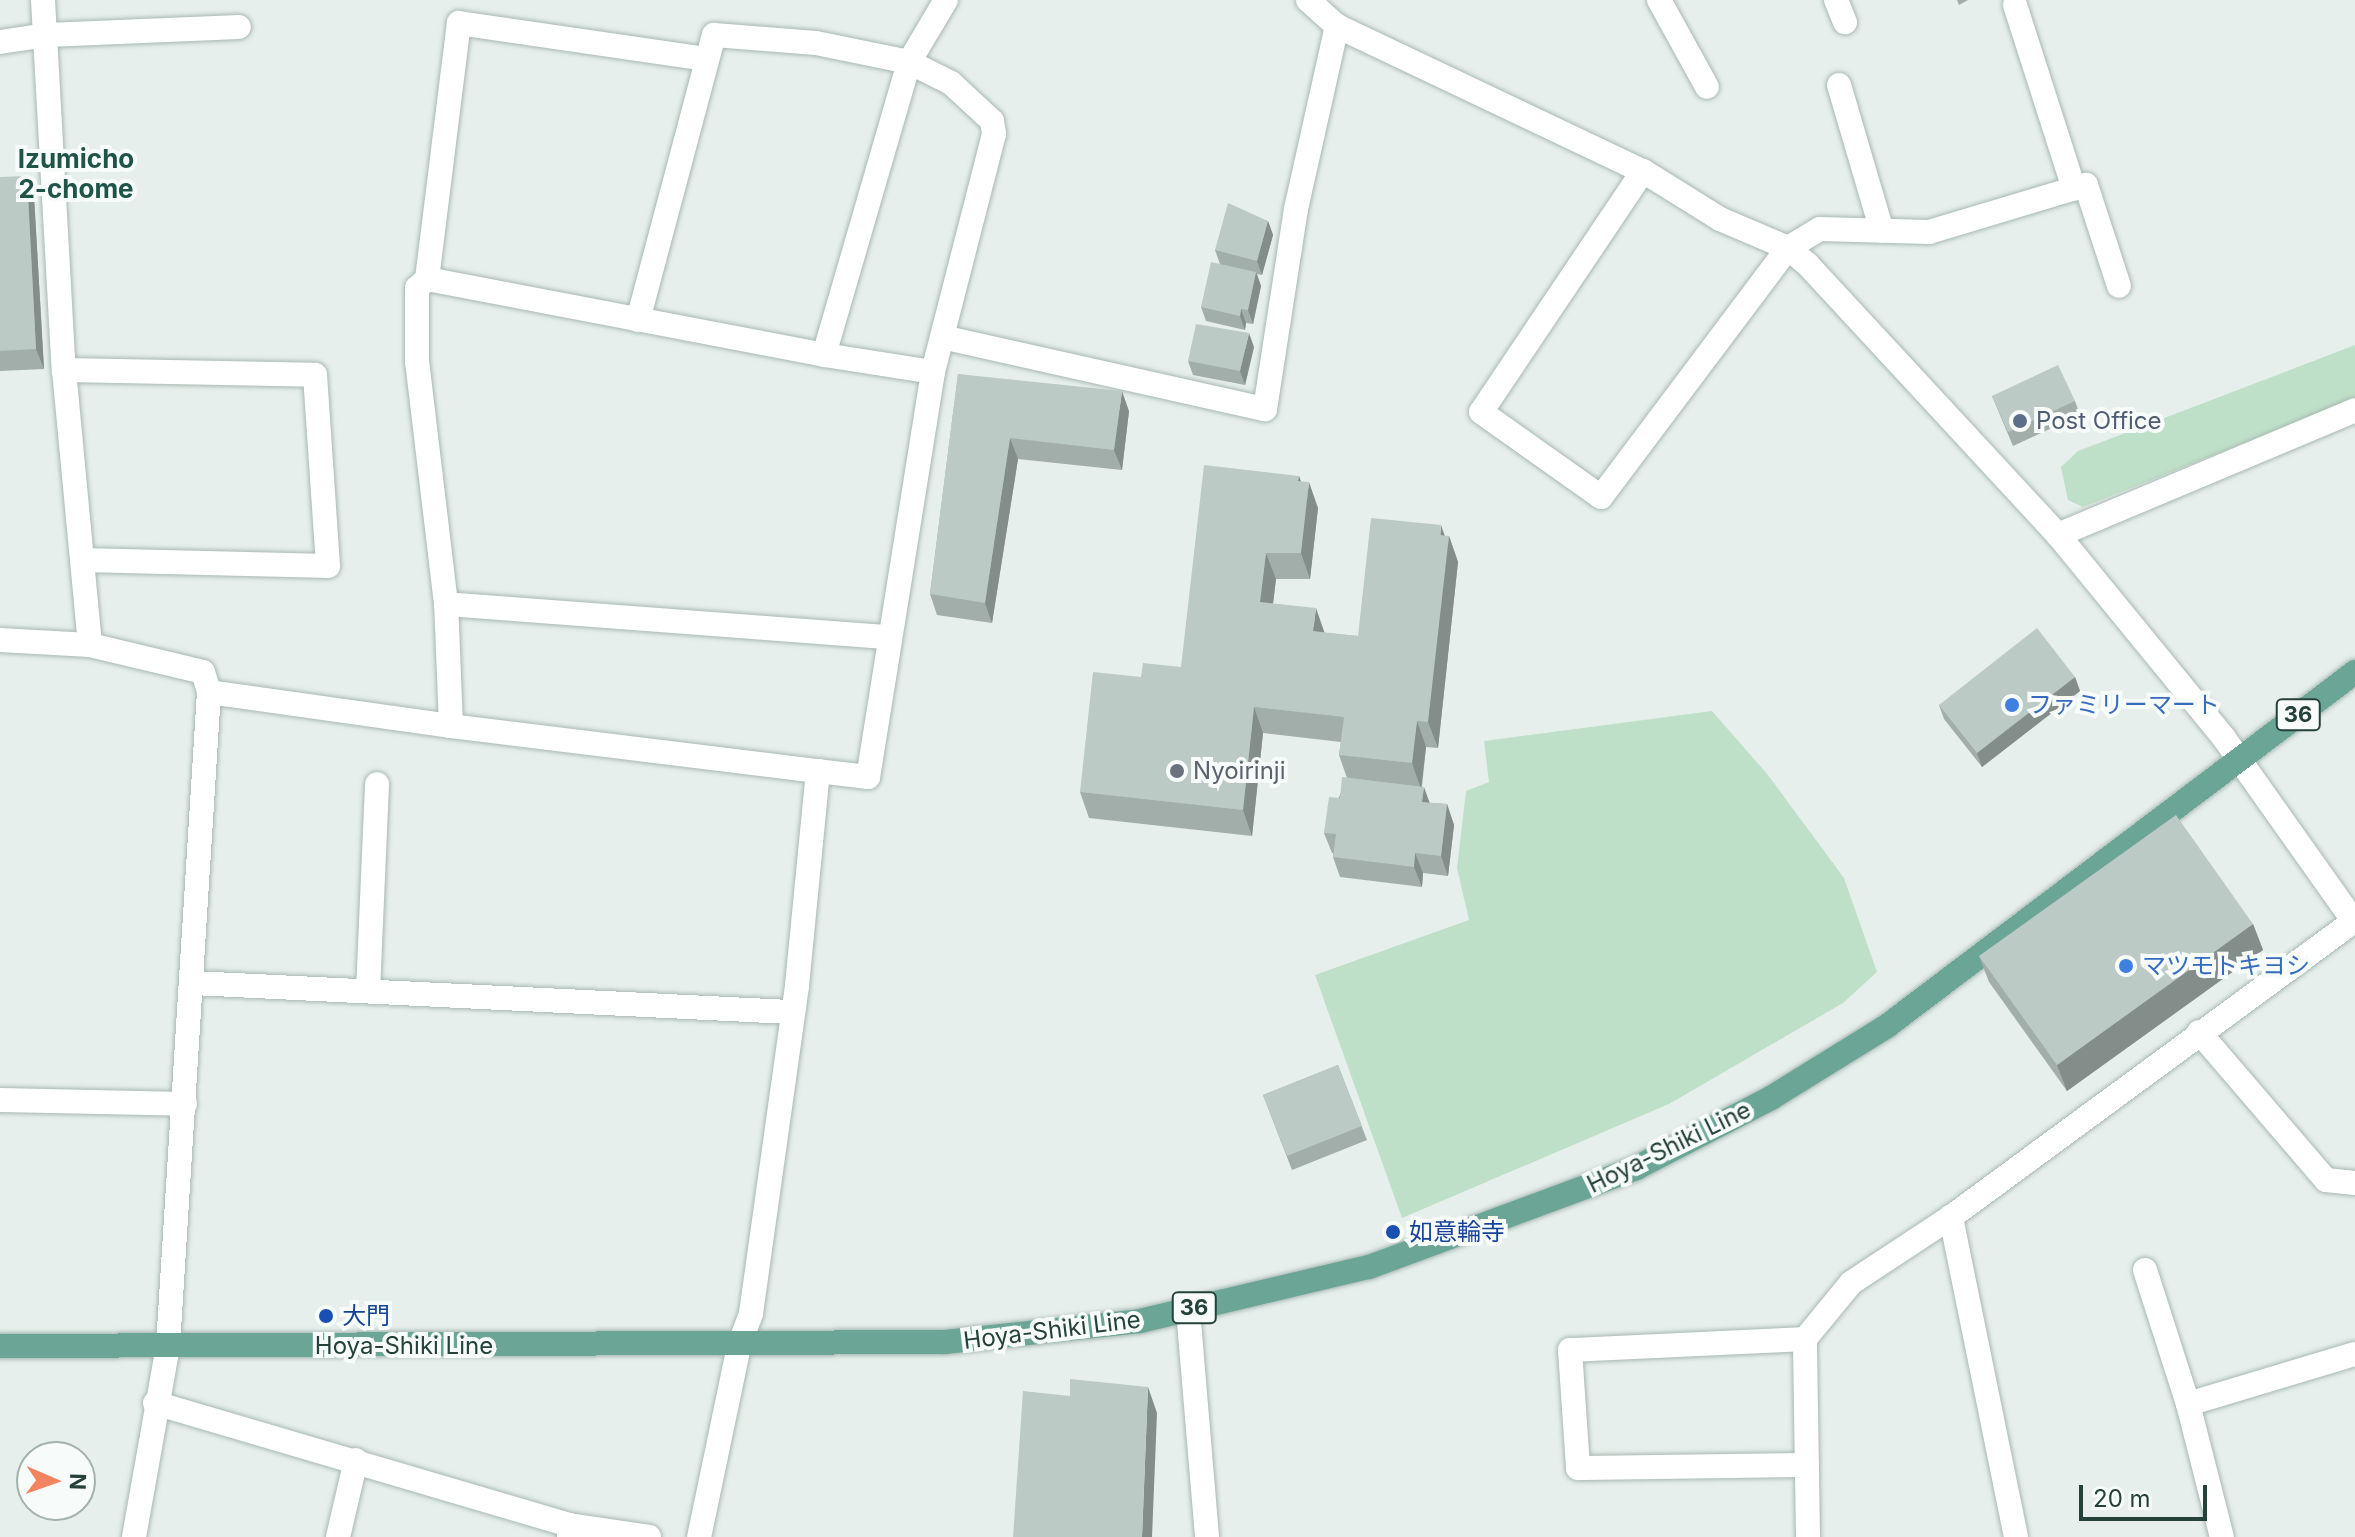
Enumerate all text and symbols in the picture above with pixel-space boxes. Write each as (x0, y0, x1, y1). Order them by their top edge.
district label: Izumicho 2-chome (18, 143, 134, 204)
place label: Post Office (2036, 407, 2162, 435)
marker: Post Office (2011, 412, 2029, 430)
place label: ファミリーマート (2028, 691, 2220, 719)
marker: ファミリーマート (2003, 696, 2021, 714)
road number: 36 (2274, 697, 2322, 733)
place label: Nyoirinji (1193, 757, 1285, 785)
marker: Nyoirinji (1168, 762, 1186, 780)
place label: マツモトキヨシ (2142, 952, 2310, 980)
marker: マツモトキヨシ (2117, 957, 2135, 975)
street label: Hoya-Shiki Line (1583, 1095, 1755, 1199)
place label: 如意輪寺 (1409, 1218, 1505, 1246)
marker: 如意輪寺 (1384, 1223, 1402, 1241)
road number: 36 (1170, 1290, 1218, 1326)
place label: 大門 (342, 1302, 390, 1330)
street label: Hoya-Shiki Line (962, 1305, 1142, 1355)
marker: 大門 (317, 1307, 335, 1325)
street label: Hoya-Shiki Line (315, 1332, 493, 1360)
north arrow (16, 1441, 96, 1521)
scale bar (2083, 1469, 2211, 1519)
text: N (65, 1473, 91, 1491)
text: 20 m (2093, 1484, 2151, 1513)

